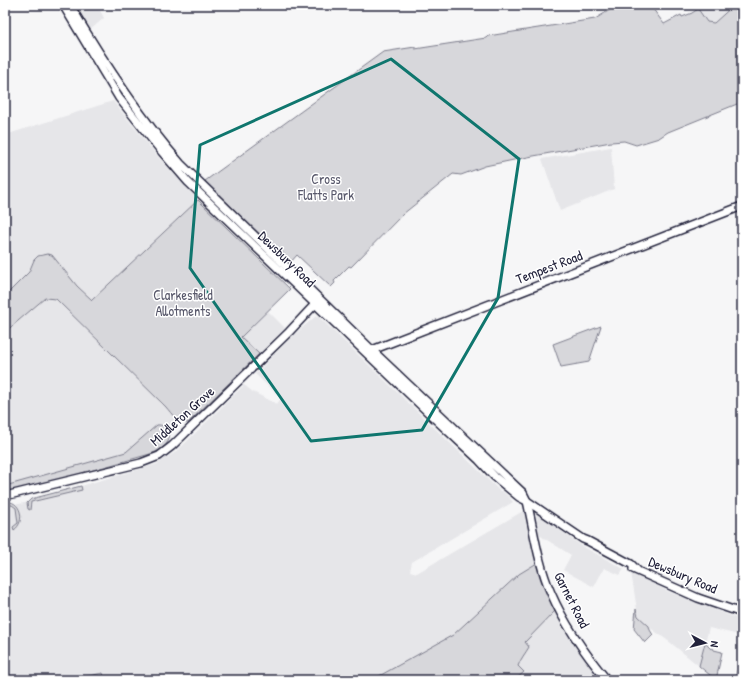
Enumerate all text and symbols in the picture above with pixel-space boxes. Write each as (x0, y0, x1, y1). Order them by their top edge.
park label: Cross Flatts Park (297, 169, 354, 204)
street label: Dewsbury Road (254, 226, 321, 292)
street label: Tempest Road (513, 245, 586, 289)
park label: Clarkesfield Allotments (153, 285, 213, 320)
street label: Middleton Grove (145, 381, 218, 450)
street label: Dewsbury Road (646, 552, 721, 599)
street label: Garnet Road (550, 569, 595, 632)
north arrow (685, 623, 725, 663)
text: N (708, 640, 722, 648)

